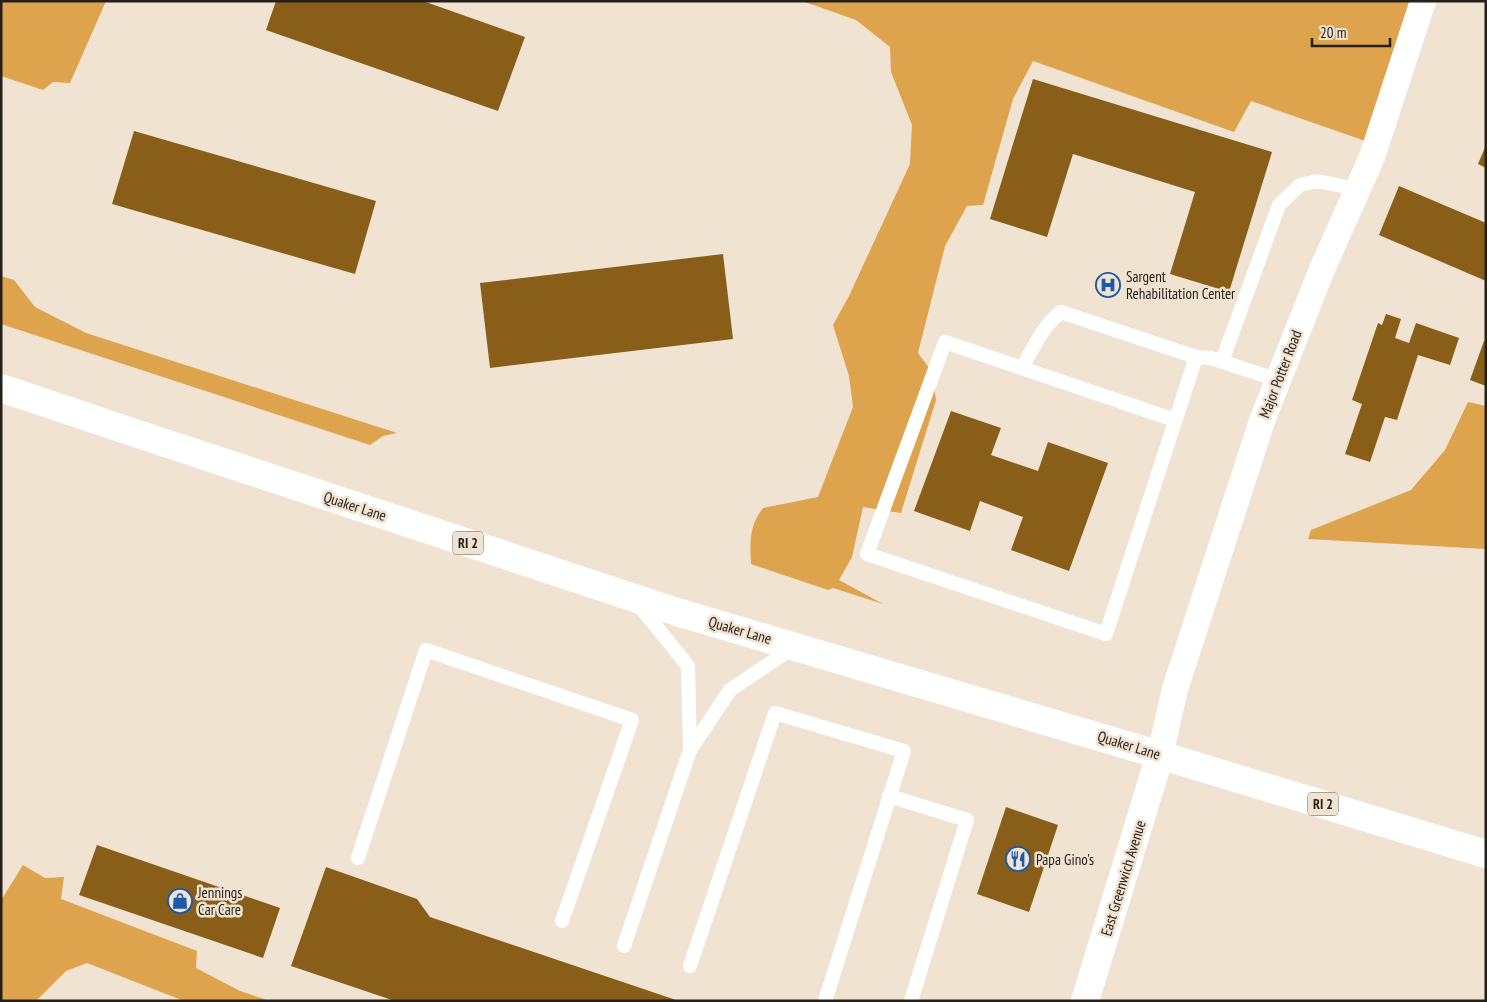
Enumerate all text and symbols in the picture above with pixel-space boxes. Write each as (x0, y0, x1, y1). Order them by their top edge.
scale bar (1312, 15, 1390, 47)
text: 20 m (1320, 23, 1346, 42)
place label: Sargent Rehabilitation Center (1126, 267, 1236, 303)
hospital icon: Sargent Rehabilitation Center (1095, 272, 1121, 298)
street label: Major Potter Road (1255, 327, 1305, 421)
street label: Quaker Lane (321, 487, 389, 525)
road number: RI 2 (453, 532, 483, 554)
street label: Quaker Lane (706, 612, 774, 648)
street label: Quaker Lane (1095, 726, 1163, 764)
road number: RI 2 (1308, 792, 1338, 816)
street label: East Greenwich Avenue (1096, 818, 1150, 938)
restaurant icon: Papa Gino's (1005, 846, 1031, 872)
place label: Papa Gino's (1036, 850, 1094, 869)
place label: Jennings Car Care (197, 883, 242, 919)
shop icon: Jennings Car Care (167, 888, 193, 914)

